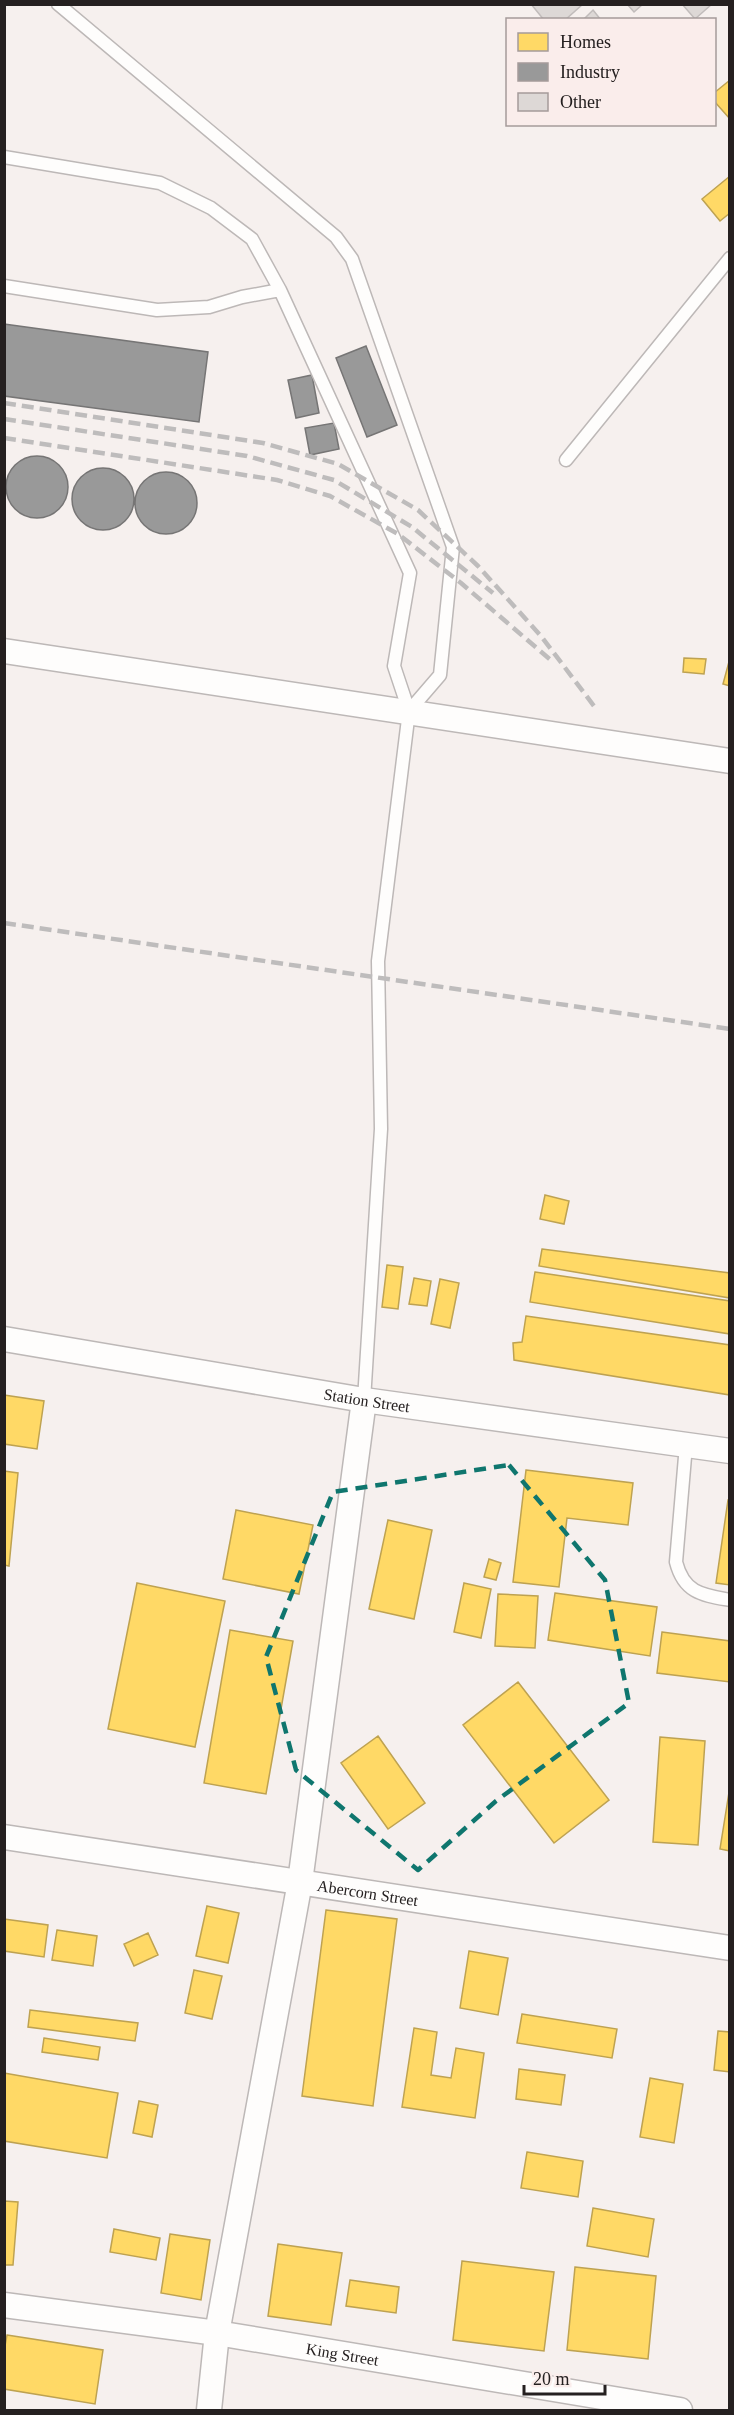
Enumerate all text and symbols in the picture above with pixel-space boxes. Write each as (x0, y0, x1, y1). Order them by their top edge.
legend (506, 18, 716, 126)
text: Homes (560, 32, 611, 52)
text: Industry (560, 62, 620, 82)
text: Other (560, 92, 601, 112)
street label: Station Street (323, 1385, 412, 1415)
street label: Abercorn Street (316, 1877, 420, 1909)
street label: King Street (305, 2339, 381, 2368)
scale bar (524, 2358, 605, 2396)
text: 20 m (533, 2369, 570, 2389)

